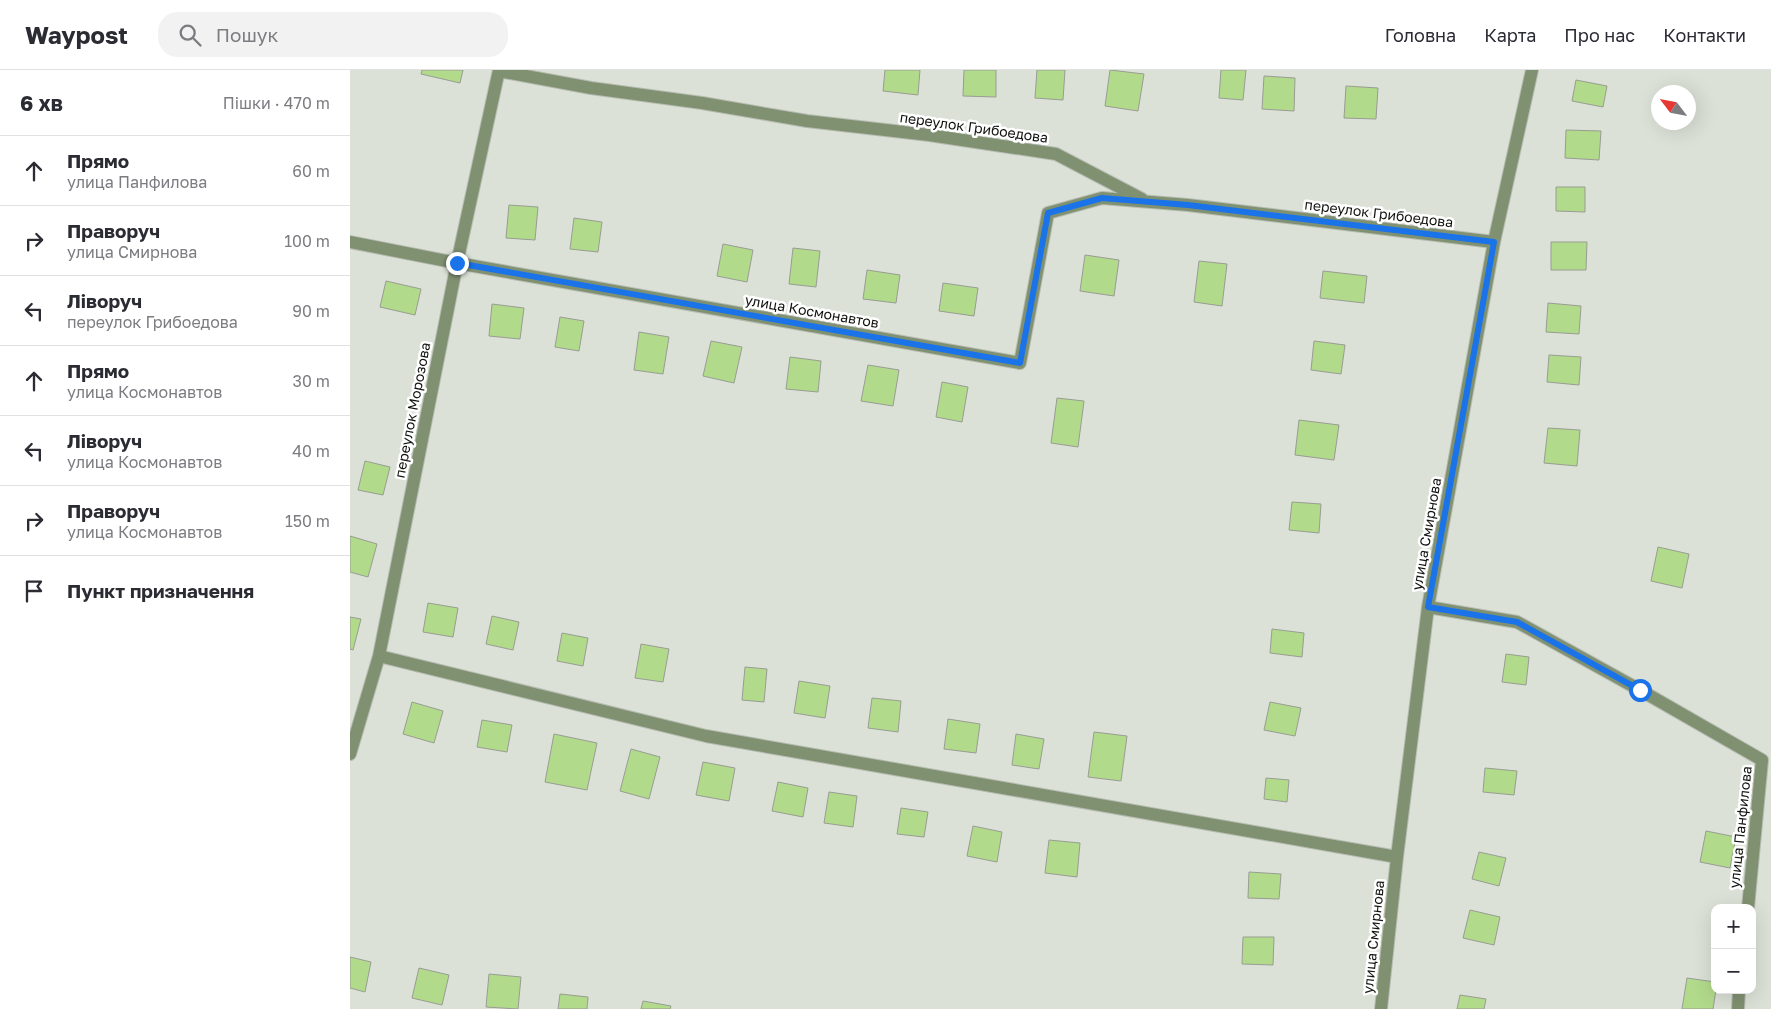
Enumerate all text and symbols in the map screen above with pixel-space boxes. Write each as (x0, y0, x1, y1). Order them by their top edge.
search box (158, 12, 508, 57)
text: Waypost (25, 20, 128, 49)
icon: search (176, 21, 204, 49)
text: Пошук (216, 23, 278, 46)
text: Головна (1385, 24, 1456, 46)
text: Карта (1484, 24, 1536, 46)
text: Про нас (1564, 24, 1635, 46)
text: Контакти (1663, 24, 1746, 46)
north arrow (1651, 85, 1696, 130)
text: 6 хв (20, 90, 63, 116)
text: Пішки · 470 m (223, 93, 330, 113)
street label: переулок Грибоедова (899, 108, 1049, 146)
text: Прямо (67, 149, 129, 172)
icon: ahead (20, 157, 48, 185)
text: 60 m (292, 161, 330, 181)
text: улица Панфилова (67, 172, 207, 192)
street label: переулок Грибоедова (1304, 195, 1454, 231)
text: Праворуч (67, 219, 160, 242)
icon: right (20, 227, 48, 255)
text: 100 m (284, 231, 330, 251)
text: улица Смирнова (67, 242, 197, 262)
route end (446, 252, 469, 275)
text: Ліворуч (67, 289, 142, 312)
street label: улица Космонавтов (744, 291, 880, 331)
icon: left (20, 297, 48, 325)
text: 90 m (292, 301, 330, 321)
text: переулок Грибоедова (67, 312, 238, 332)
street label: переулок Морозова (391, 341, 433, 479)
text: Прямо (67, 359, 129, 382)
icon: ahead (20, 367, 48, 395)
text: 30 m (293, 371, 330, 391)
text: улица Космонавтов (67, 382, 222, 402)
text: Ліворуч (67, 429, 142, 452)
icon: left (20, 437, 48, 465)
text: 40 m (292, 441, 330, 461)
text: улица Космонавтов (67, 452, 222, 472)
street label: улица Смирнова (1408, 476, 1444, 592)
text: Праворуч (67, 499, 160, 522)
icon: right (20, 507, 48, 535)
text: 150 m (285, 511, 330, 531)
text: улица Космонавтов (67, 522, 222, 542)
icon: arrive (20, 577, 48, 605)
text: Пункт призначення (67, 579, 254, 602)
route start (1629, 679, 1652, 702)
street label: улица Панфилова (1725, 765, 1755, 889)
street label: улица Смирнова (1359, 879, 1387, 995)
map controls (1711, 904, 1756, 994)
button: + (1711, 904, 1756, 949)
button: − (1711, 949, 1756, 994)

